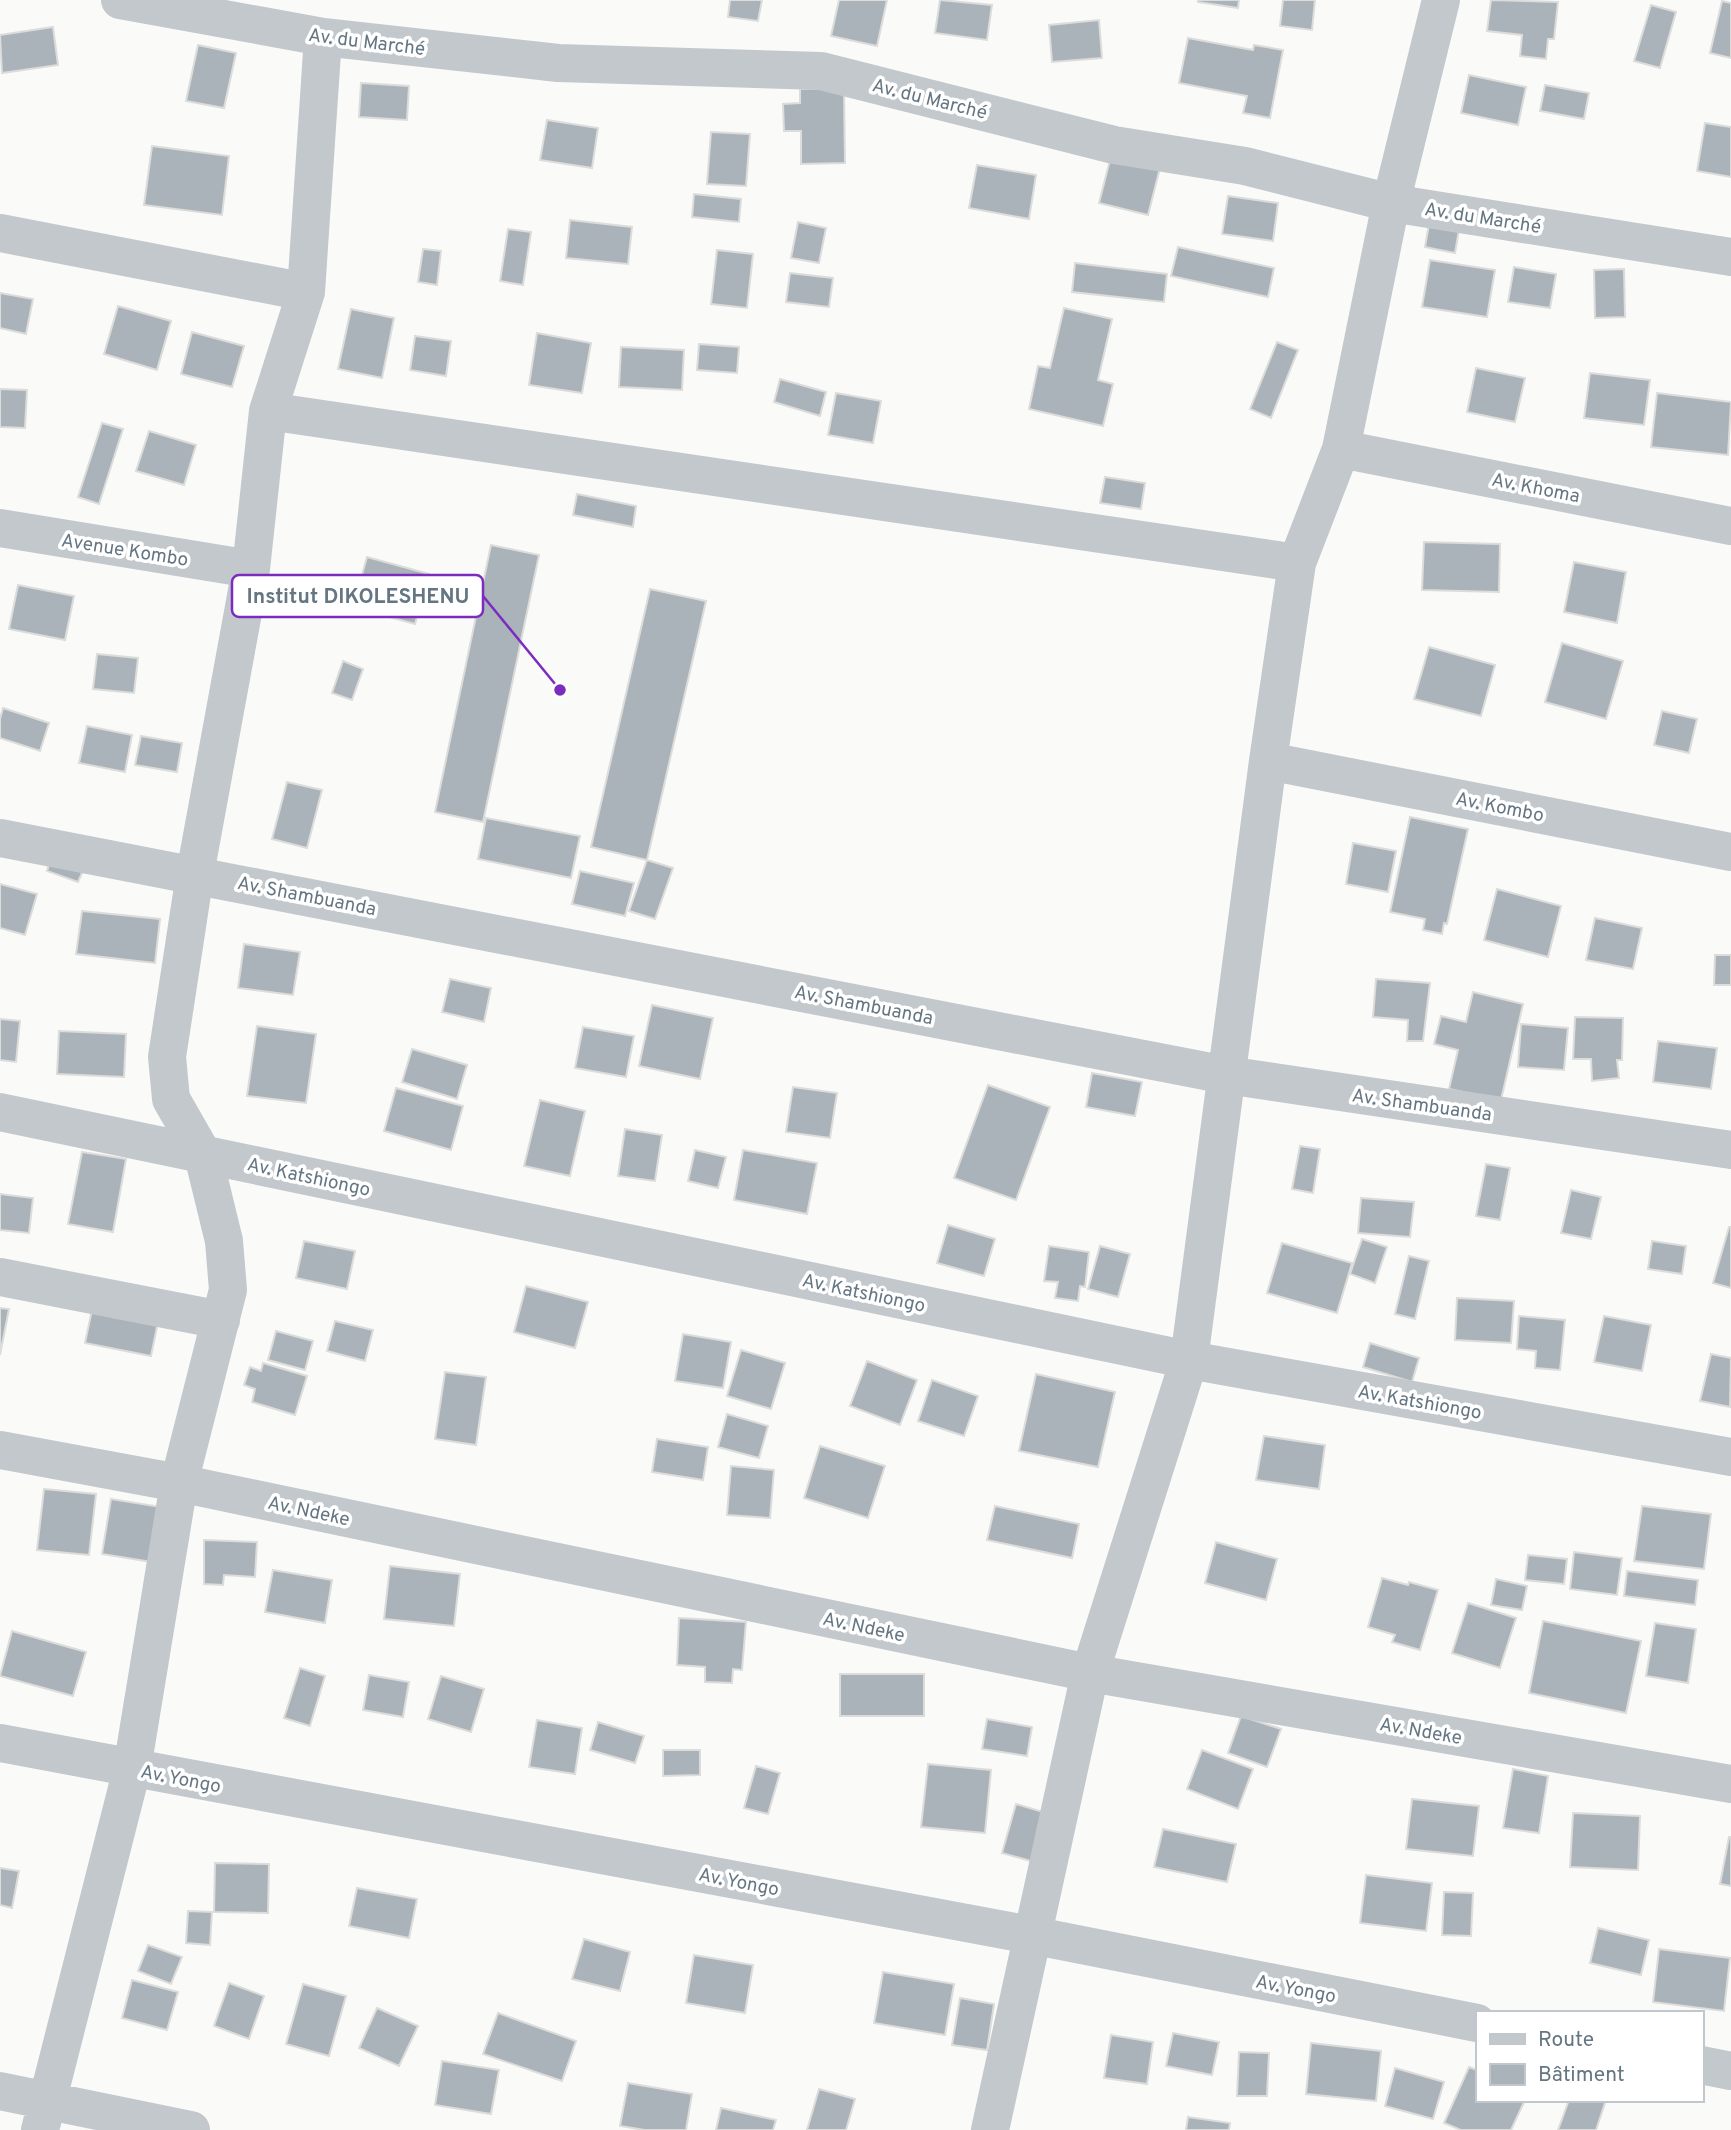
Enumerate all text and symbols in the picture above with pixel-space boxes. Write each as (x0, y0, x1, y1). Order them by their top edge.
street label: Av. du Marché (307, 24, 427, 62)
street label: Av. du Marché (870, 74, 989, 126)
street label: Av. du Marché (1423, 198, 1543, 240)
street label: Av. Khoma (1489, 469, 1582, 509)
street label: Avenue Kombo (59, 529, 190, 573)
callout: Institut DIKOLESHENU (232, 575, 483, 617)
text: Institut DIKOLESHENU (247, 584, 469, 611)
street label: Av. Kombo (1453, 788, 1546, 828)
street label: Av. Shambuanda (235, 872, 378, 922)
street label: Av. Shambuanda (792, 981, 935, 1031)
street label: Av. Shambuanda (1350, 1084, 1493, 1128)
street label: Av. Katshiongo (245, 1153, 372, 1203)
street label: Av. Katshiongo (800, 1269, 927, 1319)
street label: Av. Katshiongo (1356, 1380, 1483, 1426)
street label: Av. Ndeke (265, 1492, 352, 1532)
street label: Av. Ndeke (820, 1608, 907, 1648)
street label: Av. Ndeke (1378, 1713, 1464, 1751)
street label: Av. Yongo (138, 1760, 223, 1800)
street label: Av. Yongo (696, 1863, 781, 1903)
street label: Av. Yongo (1253, 1970, 1338, 2010)
legend (1476, 2011, 1703, 2102)
text: Route (1538, 2027, 1594, 2054)
text: Bâtiment (1538, 2062, 1625, 2089)

